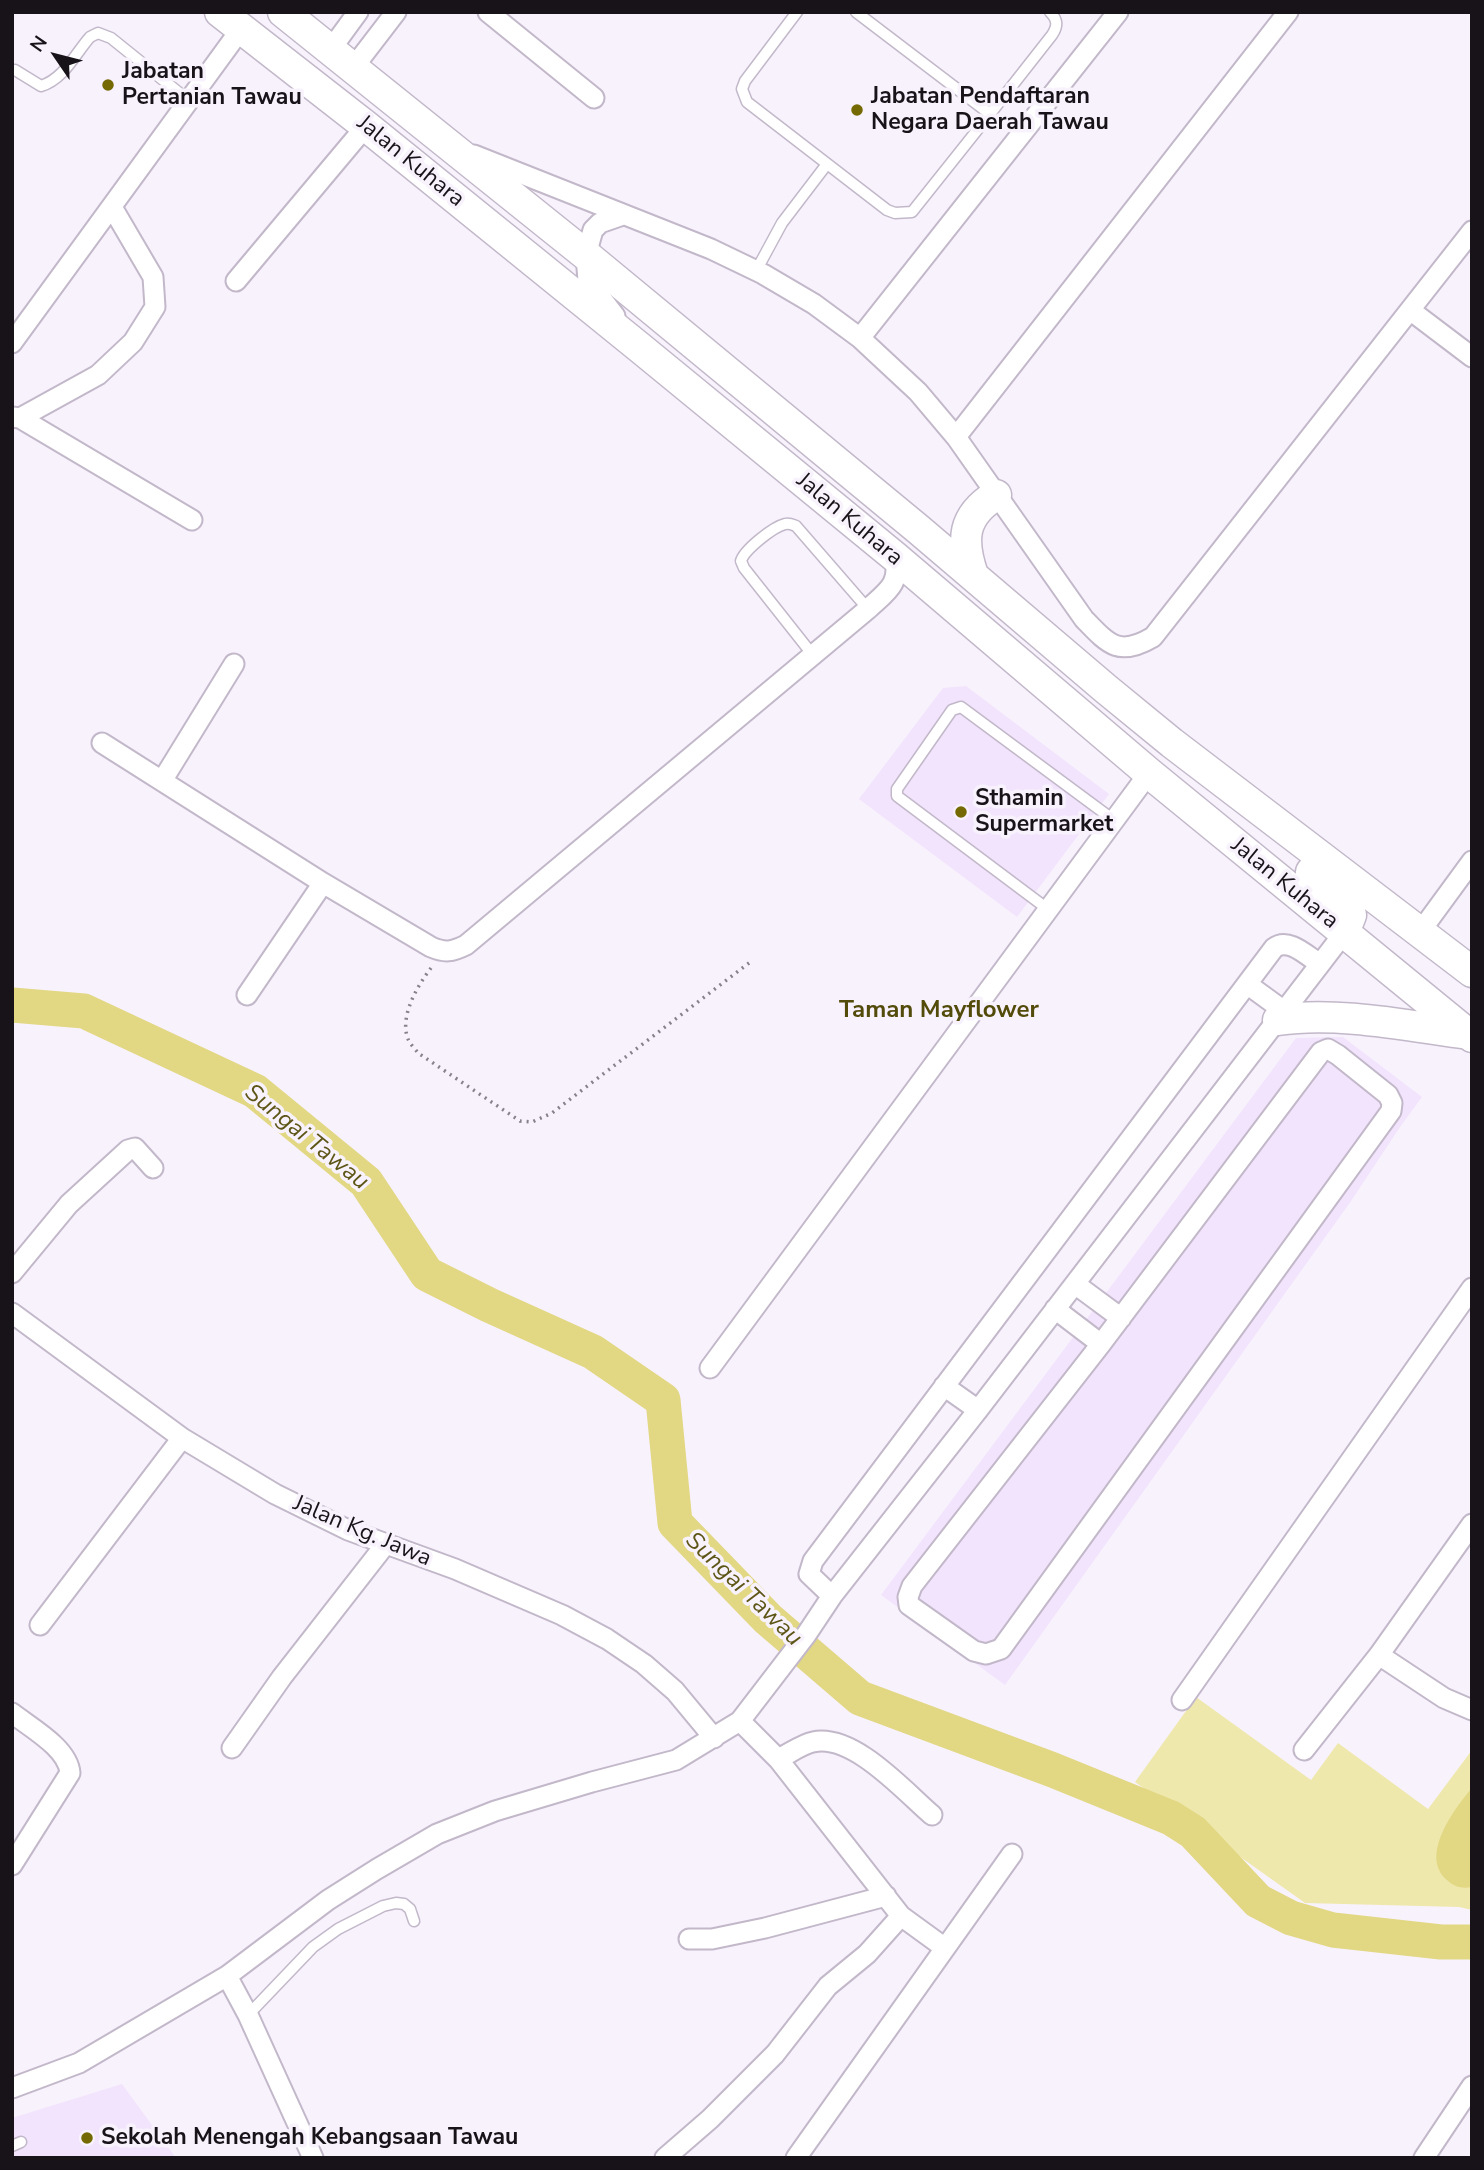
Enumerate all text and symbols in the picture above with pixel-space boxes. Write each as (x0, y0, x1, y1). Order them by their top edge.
north arrow (21, 21, 91, 91)
text: N (24, 31, 54, 57)
place label: Jabatan Pertanian Tawau (122, 58, 302, 112)
marker: Jabatan Pertanian Tawau (100, 77, 116, 93)
place label: Jabatan Pendaftaran Negara Daerah Tawau (871, 83, 1109, 137)
marker: Jabatan Pendaftaran Negara Daerah Tawau (849, 102, 865, 118)
street label: Jalan Kuhara (351, 110, 469, 214)
street label: Jalan Kuhara (790, 468, 908, 572)
place label: Sthamin Supermarket (975, 785, 1113, 839)
marker: Sthamin Supermarket (953, 804, 969, 820)
street label: Jalan Kuhara (1225, 832, 1343, 936)
district label: Taman Mayflower (839, 997, 1039, 1025)
water label: Sungai Tawau (238, 1079, 374, 1197)
street label: Jalan Kg. Jawa (289, 1491, 435, 1573)
water label: Sungai Tawau (678, 1527, 808, 1653)
place label: Sekolah Menengah Kebangsaan Tawau (101, 2124, 518, 2152)
marker: Sekolah Menengah Kebangsaan Tawau (79, 2130, 95, 2146)

